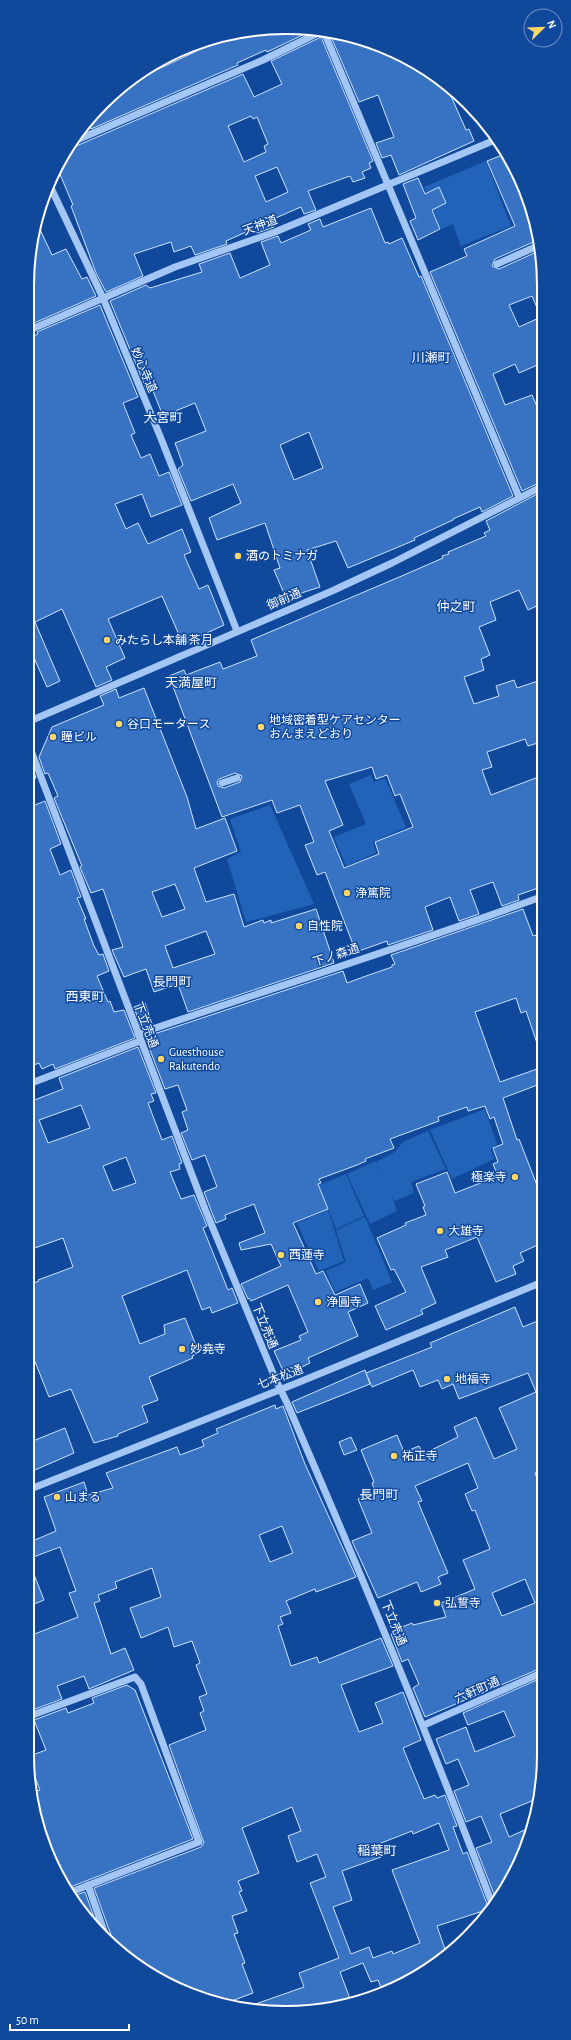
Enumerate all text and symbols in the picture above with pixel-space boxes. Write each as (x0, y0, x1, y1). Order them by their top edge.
north arrow (523, 8, 563, 48)
text: N (545, 19, 558, 30)
street label: 天神道 (241, 212, 279, 237)
street label: 妙心寺道 (129, 345, 160, 394)
district label: 川瀬町 (411, 351, 451, 365)
district label: 大宮町 (143, 411, 183, 425)
place label: 酒のトミナガ (246, 549, 318, 562)
marker: 酒のトミナガ (233, 551, 243, 561)
street label: 御前通 (265, 586, 303, 612)
district label: 仲之町 (436, 599, 476, 614)
place label: みたらし本舗 茶月 (115, 633, 213, 646)
marker: みたらし本舗 茶月 (102, 635, 112, 645)
district label: 天満屋町 (165, 676, 217, 690)
place label: 地域密着型ケアセンター おんまえどおり (269, 713, 401, 740)
place label: 谷口モータース (127, 718, 210, 730)
marker: 谷口モータース (114, 719, 124, 729)
marker: 地域密着型ケアセンター おんまえどおり (256, 722, 266, 732)
place label: 瞳ビル (61, 731, 97, 743)
marker: 瞳ビル (48, 732, 58, 742)
place label: 浄篤院 (355, 886, 391, 899)
marker: 浄篤院 (342, 888, 352, 898)
place label: 自性院 (307, 919, 343, 932)
marker: 自性院 (294, 921, 304, 931)
street label: 下ノ森通 (311, 941, 361, 968)
district label: 長門町 (152, 976, 192, 989)
district label: 西東町 (65, 990, 105, 1004)
street label: 下立売通 (132, 1000, 161, 1050)
place label: Guesthouse Rakutendo (169, 1046, 224, 1072)
marker: Guesthouse Rakutendo (156, 1054, 166, 1064)
place label: 極楽寺 (471, 1170, 507, 1183)
marker: 極楽寺 (510, 1172, 520, 1182)
place label: 大雄寺 (448, 1224, 484, 1237)
marker: 大雄寺 (435, 1226, 445, 1236)
place label: 西蓮寺 (289, 1249, 325, 1261)
marker: 西蓮寺 (276, 1250, 286, 1260)
place label: 浄圓寺 (326, 1295, 362, 1308)
marker: 浄圓寺 (313, 1297, 323, 1307)
street label: 下立売通 (250, 1301, 280, 1351)
place label: 妙堯寺 (190, 1342, 226, 1355)
marker: 妙堯寺 (177, 1344, 187, 1354)
street label: 七本松通 (255, 1362, 305, 1391)
place label: 地福寺 (455, 1373, 491, 1385)
marker: 地福寺 (442, 1374, 452, 1384)
place label: 祐正寺 (402, 1450, 438, 1462)
marker: 祐正寺 (389, 1451, 399, 1461)
district label: 長門町 (359, 1489, 399, 1502)
place label: 山まる (65, 1491, 101, 1503)
marker: 山まる (52, 1492, 62, 1502)
place label: 弘誓寺 (445, 1596, 481, 1609)
street label: 下立売通 (379, 1598, 409, 1648)
marker: 弘誓寺 (432, 1598, 442, 1608)
street label: 六軒町通 (452, 1674, 501, 1705)
district label: 稲葉町 (357, 1844, 397, 1858)
scale bar (10, 2006, 129, 2032)
text: 50 m (16, 2014, 39, 2026)

